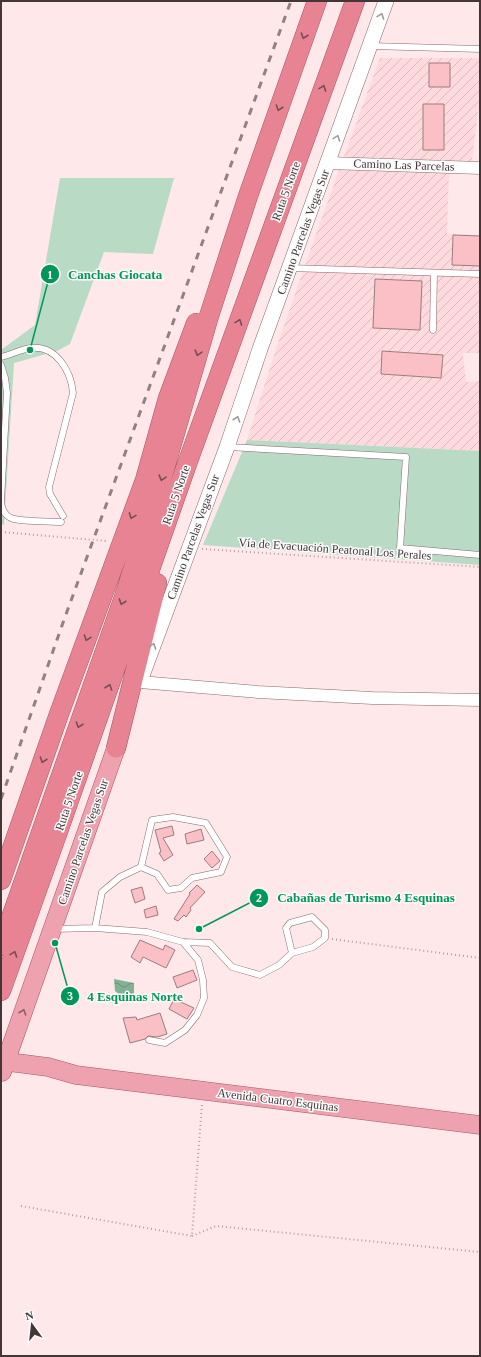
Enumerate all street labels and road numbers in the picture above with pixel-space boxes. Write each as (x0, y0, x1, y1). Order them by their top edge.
street label: Camino Las Parcelas (353, 156, 455, 174)
street label: Ruta 5 Norte (269, 159, 303, 223)
street label: Camino Parcelas Vegas Sur (274, 168, 332, 296)
street label: Ruta 5 Norte (159, 463, 193, 527)
street label: Camino Parcelas Vegas Sur (164, 473, 222, 601)
street label: Vía de Evacuación Peatonal Los Perales (238, 535, 432, 563)
street label: Ruta 5 Norte (52, 769, 86, 833)
street label: Camino Parcelas Vegas Sur (55, 777, 111, 907)
street label: Avenida Cuatro Esquinas (217, 1086, 340, 1114)

